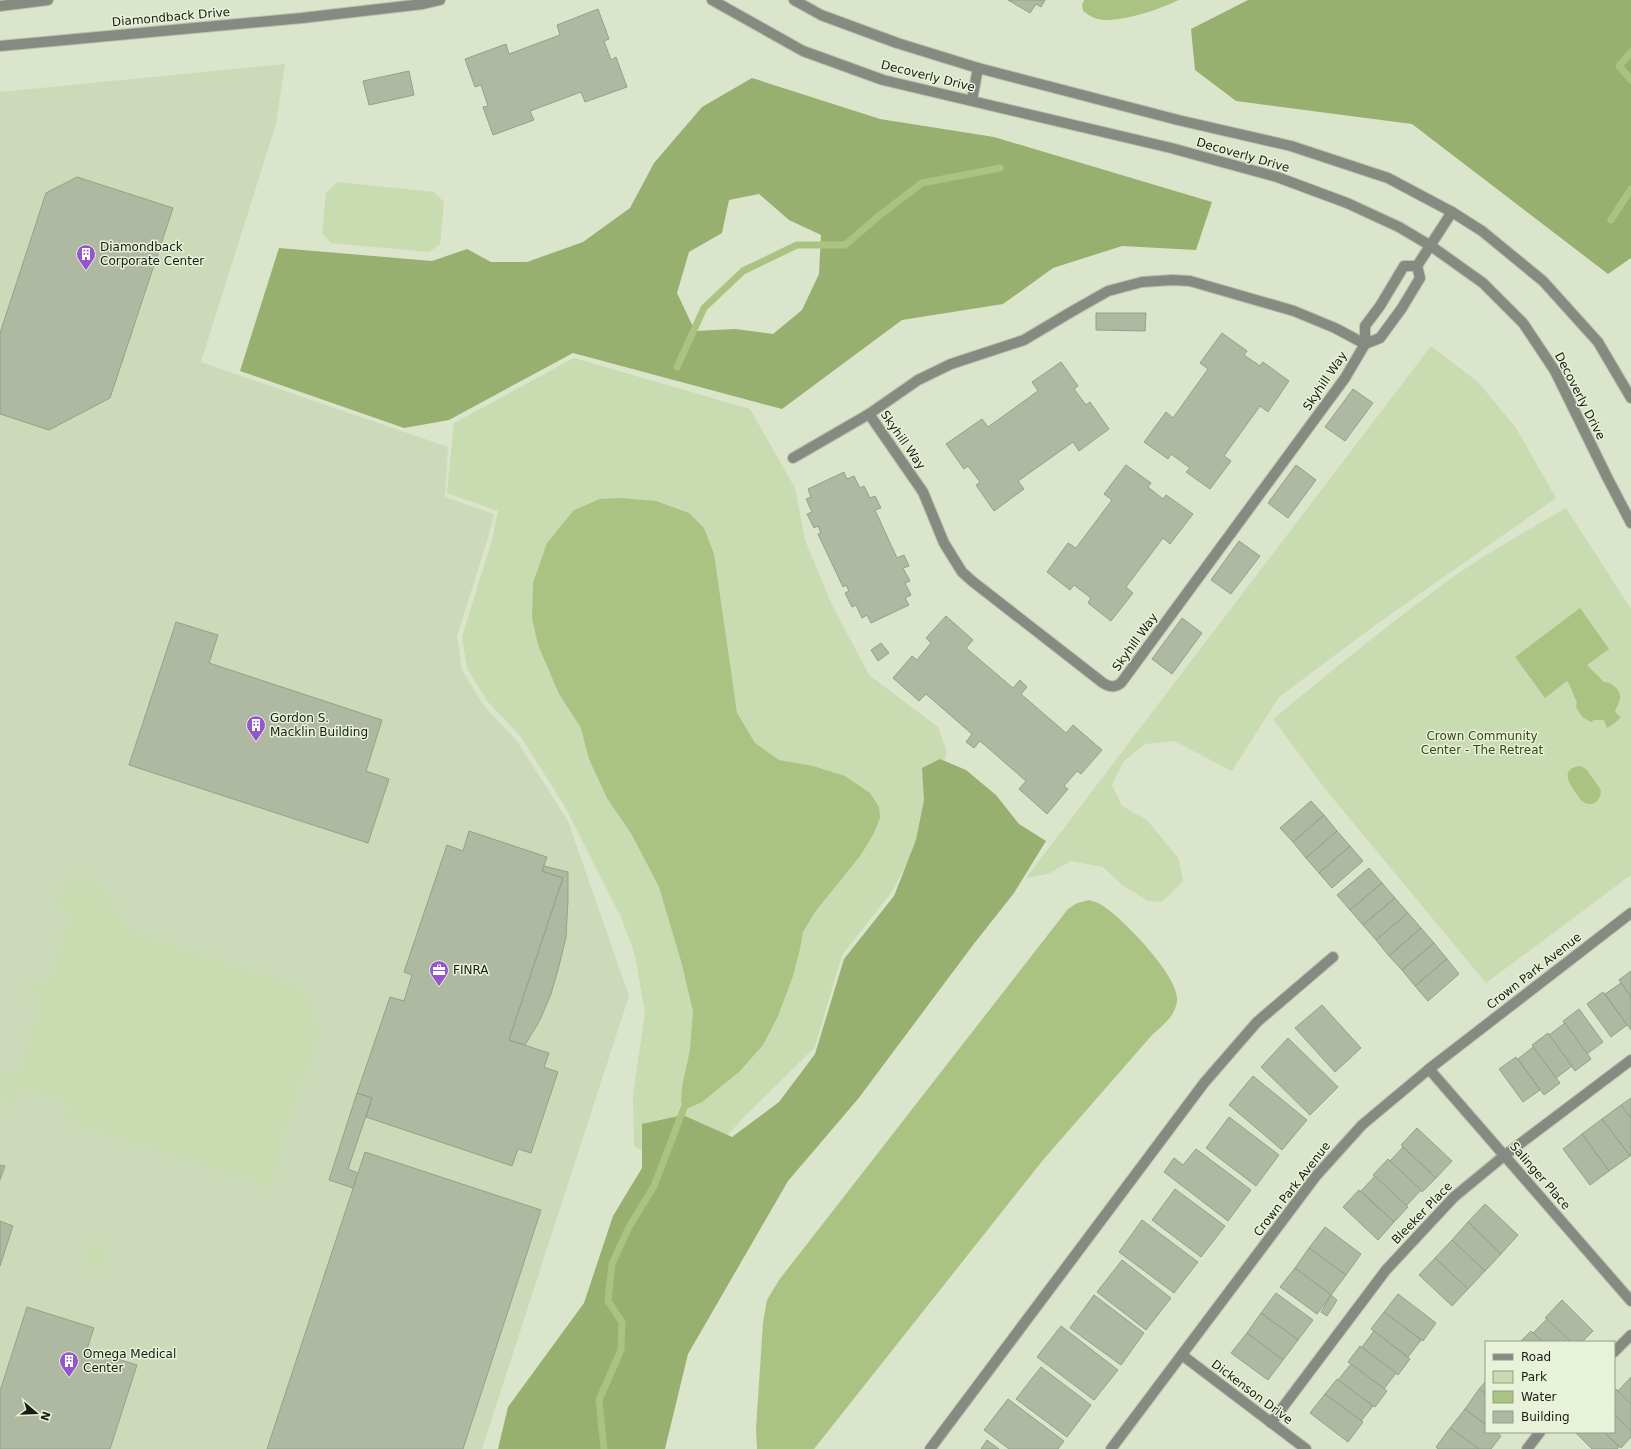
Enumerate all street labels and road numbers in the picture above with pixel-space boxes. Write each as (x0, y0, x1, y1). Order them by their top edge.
street label: Diamondback Drive (111, 5, 231, 29)
street label: Decoverly Drive (880, 58, 976, 94)
street label: Decoverly Drive (1195, 135, 1291, 175)
street label: Skyhill Way (1300, 349, 1350, 413)
street label: Decoverly Drive (1552, 350, 1608, 442)
street label: Skyhill Way (878, 408, 928, 472)
street label: Skyhill Way (1109, 610, 1161, 674)
street label: Crown Park Avenue (1484, 930, 1584, 1012)
street label: Crown Park Avenue (1251, 1139, 1333, 1239)
street label: Salinger Place (1507, 1139, 1573, 1213)
street label: Bleeker Place (1389, 1179, 1455, 1247)
street label: Dickenson Drive (1209, 1357, 1295, 1427)

